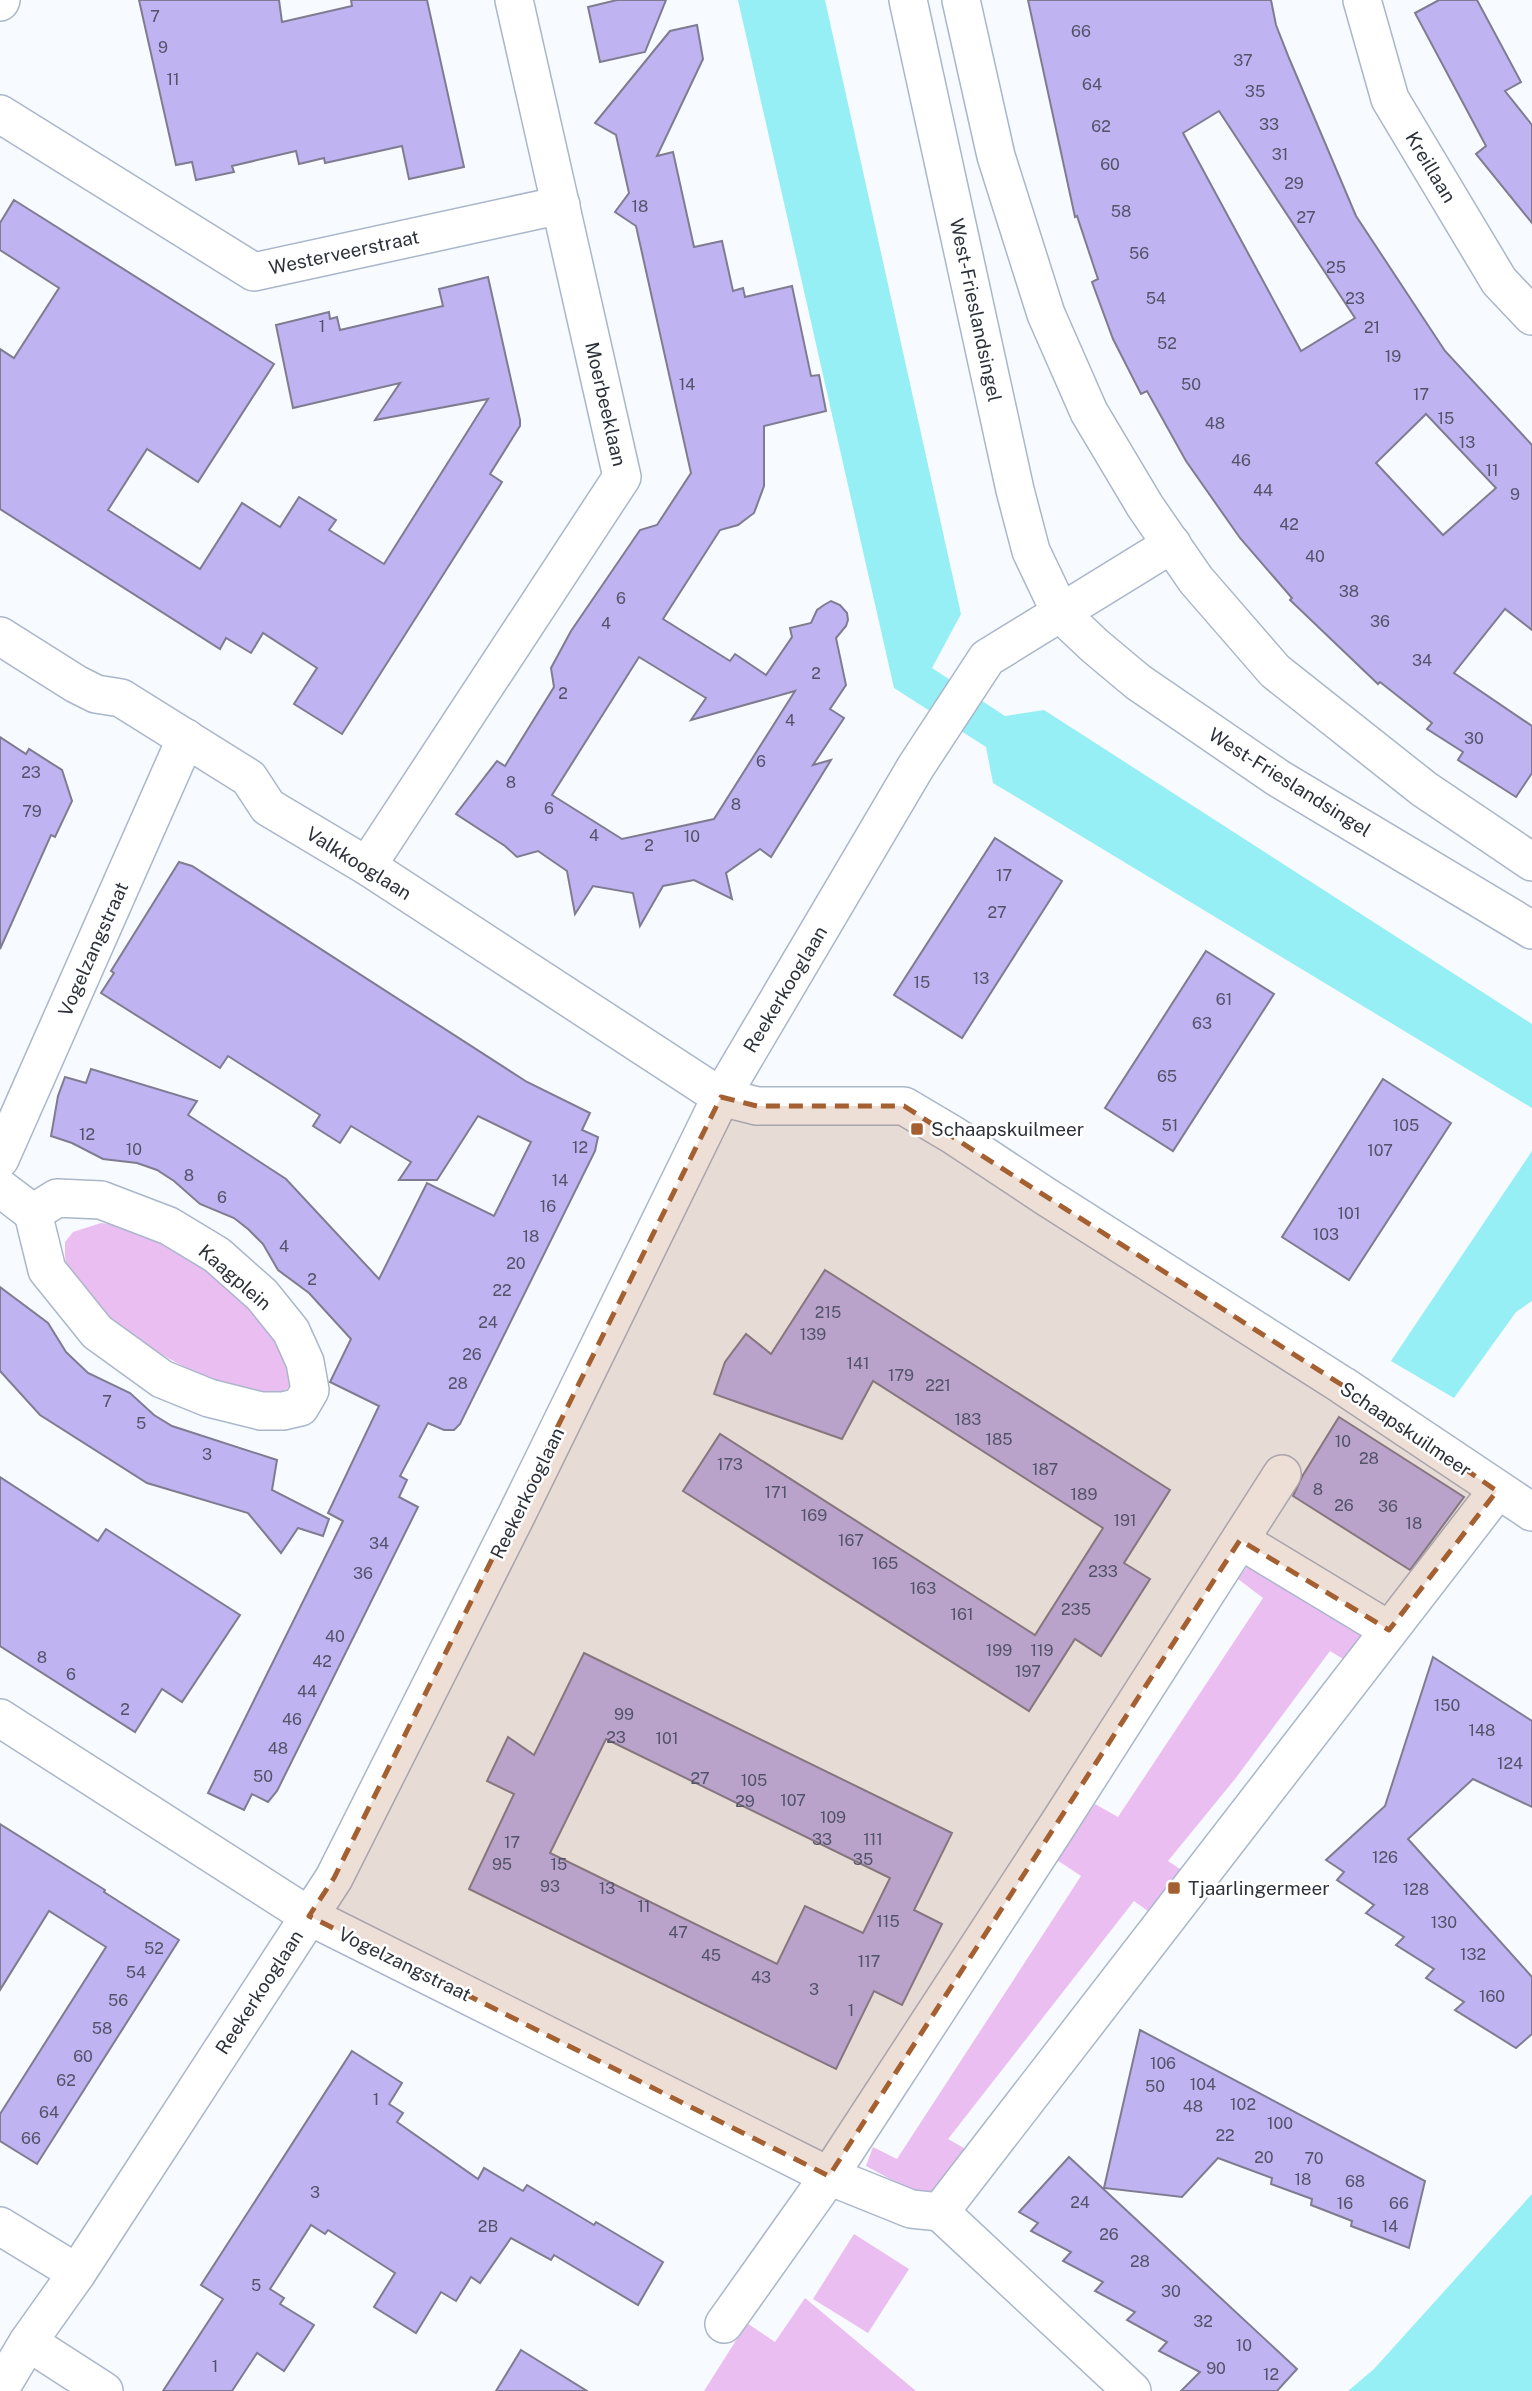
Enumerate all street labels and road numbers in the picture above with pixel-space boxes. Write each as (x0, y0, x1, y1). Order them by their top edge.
street label: Kreillaan (1401, 128, 1461, 206)
street label: West-Frieslandsingel (946, 216, 1006, 404)
street label: Westerveerstraat (267, 225, 421, 279)
street label: Moerbeeklaan (581, 340, 631, 468)
street label: West-Frieslandsingel (1205, 723, 1375, 841)
street label: Valkkooglaan (302, 822, 416, 904)
street label: Vogelzangstraat (54, 878, 132, 1020)
street label: Reekerkooglaan (739, 922, 831, 1056)
street label: Kaagplein (194, 1240, 276, 1314)
street label: Schaapskuilmeer (1336, 1377, 1476, 1481)
street label: Reekerkooglaan (486, 1424, 568, 1562)
street label: Vogelzangstraat (335, 1922, 475, 2006)
street label: Reekerkooglaan (211, 1926, 307, 2058)

